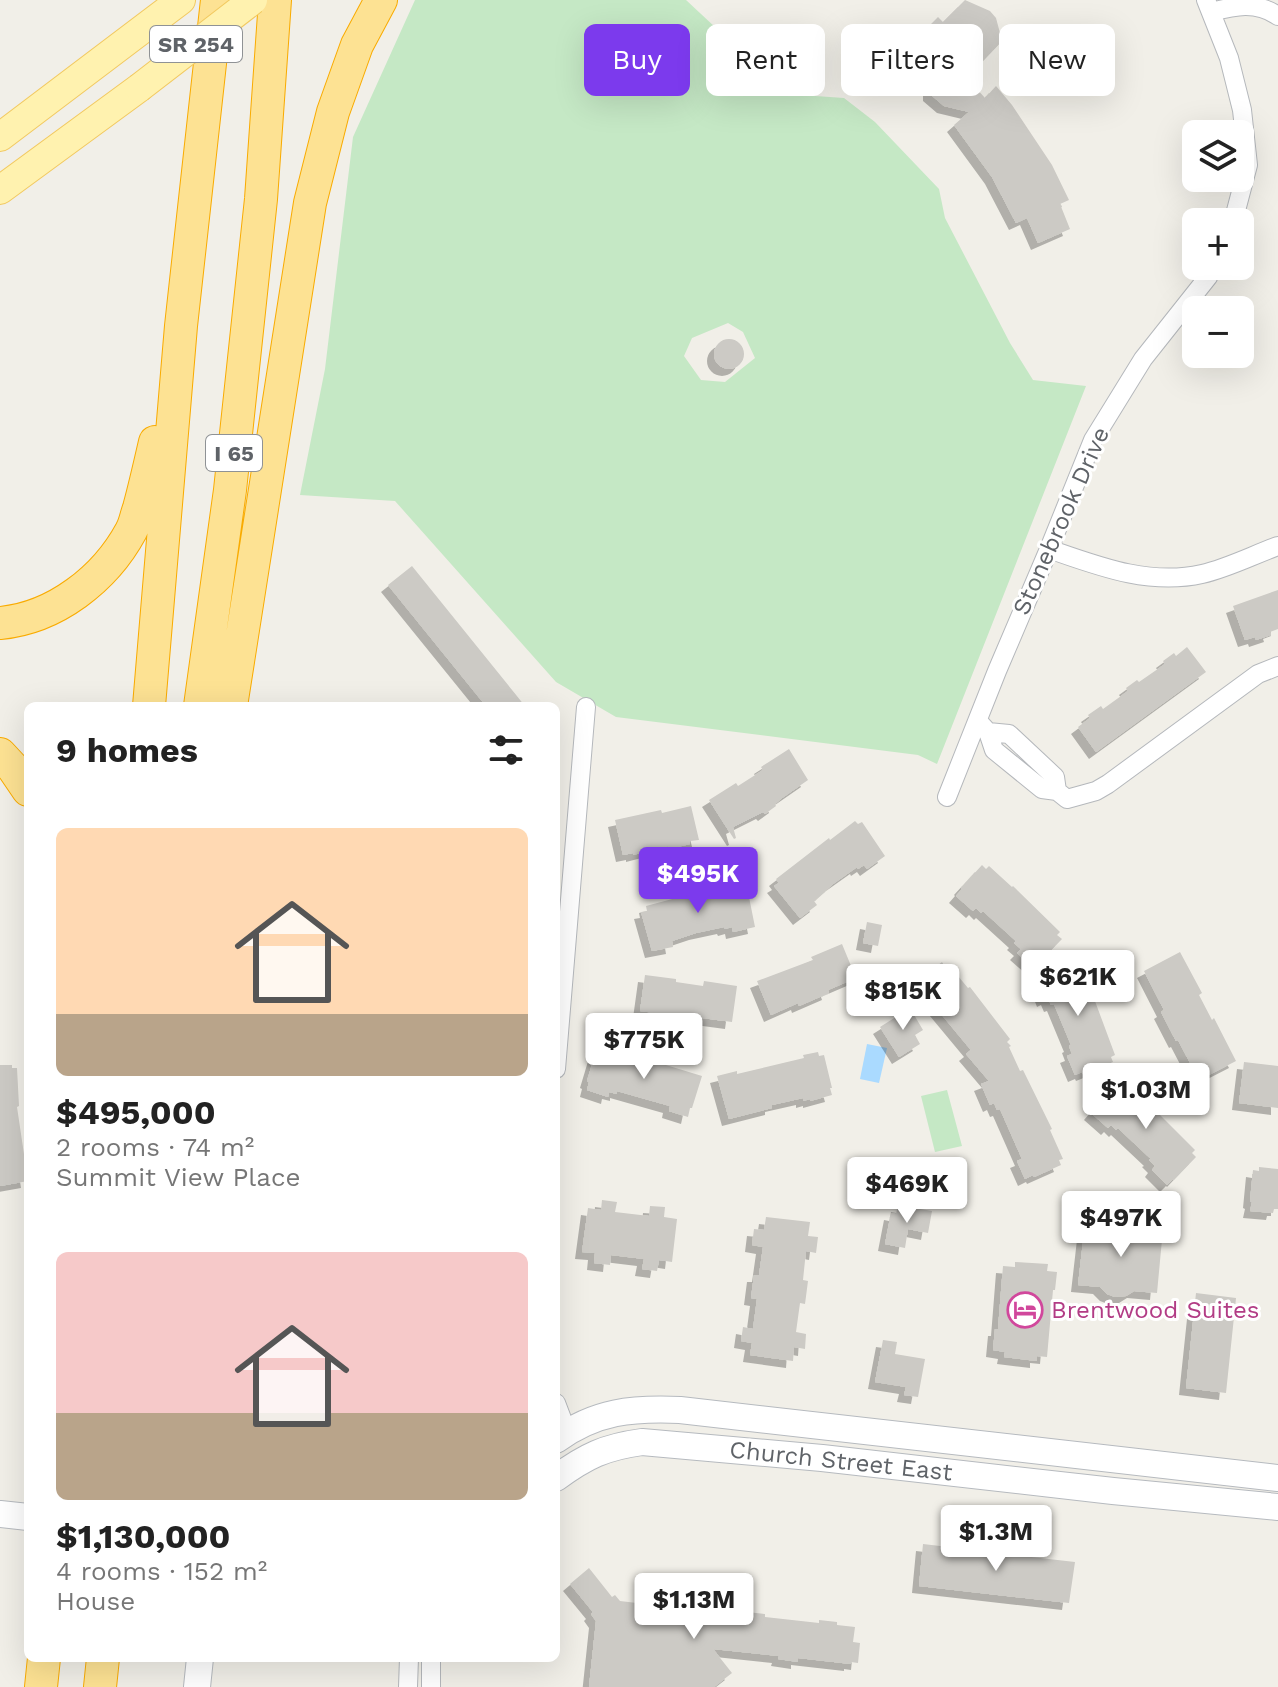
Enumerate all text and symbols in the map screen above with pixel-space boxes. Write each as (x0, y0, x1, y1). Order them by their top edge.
chip: Buy (584, 24, 690, 96)
chip: Rent (706, 24, 825, 96)
chip: Filters (841, 24, 983, 96)
chip: New (999, 24, 1115, 96)
road number: SR 254 (150, 26, 242, 62)
map controls (1182, 120, 1254, 368)
button: layers (1182, 120, 1254, 192)
button: + (1182, 208, 1254, 280)
button: − (1182, 296, 1254, 368)
street label: Stonebrook Drive (1007, 423, 1115, 619)
road number: I 65 (206, 435, 262, 471)
icon: filters (484, 728, 528, 772)
text: 9 homes (56, 730, 198, 770)
pin: $495K (642, 847, 754, 915)
text: $495K (657, 858, 739, 888)
icon: home (220, 880, 364, 1024)
pin: $621K (1022, 950, 1134, 1018)
text: $621K (1039, 961, 1117, 991)
pin: $815K (847, 964, 959, 1032)
text: $815K (864, 975, 942, 1005)
pin: $775K (588, 1013, 700, 1081)
text: $775K (603, 1024, 685, 1054)
pin: $1.03M (1081, 1063, 1211, 1131)
text: $1.03M (1101, 1074, 1191, 1104)
text: $495,000 (56, 1092, 216, 1132)
text: 2 rooms · 74 m² (56, 1132, 254, 1162)
pin: $469K (851, 1157, 963, 1225)
text: Summit View Place (56, 1162, 301, 1192)
text: $469K (865, 1168, 949, 1198)
pin: $497K (1065, 1191, 1177, 1259)
text: $497K (1080, 1202, 1162, 1232)
hotel icon: Brentwood Suites (1006, 1291, 1044, 1329)
place label: Brentwood Suites (1051, 1296, 1259, 1324)
icon: home (220, 1304, 364, 1448)
street label: Church Street East (728, 1435, 954, 1487)
pin: $1.3M (940, 1505, 1052, 1573)
text: $1,130,000 (56, 1516, 230, 1556)
text: $1.3M (959, 1516, 1033, 1546)
text: 4 rooms · 152 m² (56, 1556, 267, 1586)
pin: $1.13M (629, 1573, 759, 1641)
text: $1.13M (652, 1584, 736, 1614)
text: House (56, 1586, 135, 1616)

